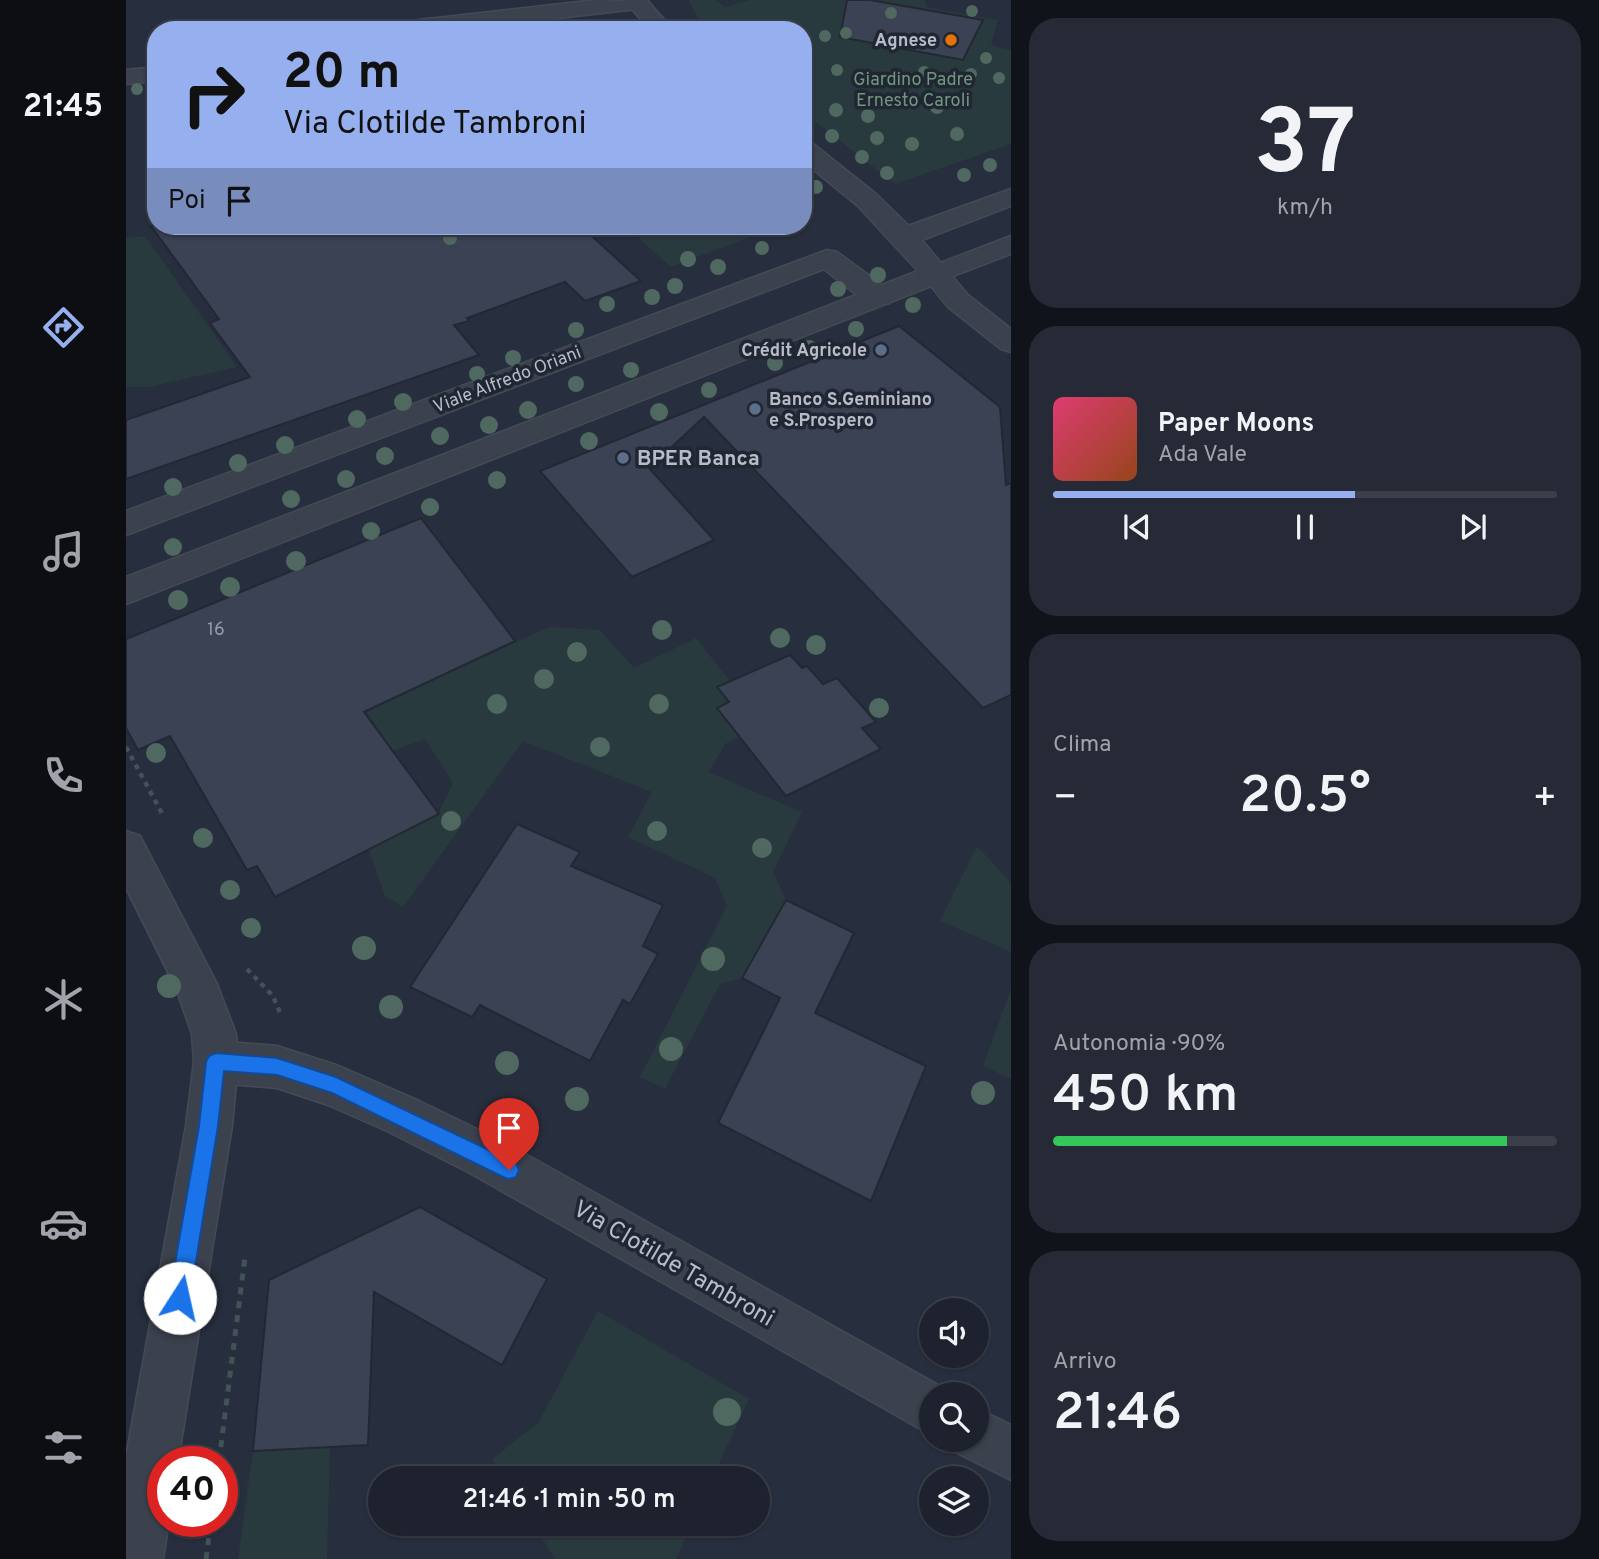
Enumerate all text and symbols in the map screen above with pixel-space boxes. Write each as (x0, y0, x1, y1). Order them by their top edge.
place label: Agnese (875, 30, 937, 53)
marker: Agnese (943, 32, 959, 48)
text: 20 m (283, 44, 400, 106)
icon: right (168, 49, 259, 140)
park label: Giardino Padre Ernesto Caroli (853, 69, 973, 113)
text: 21:45 (23, 88, 103, 128)
text: 37 (1254, 91, 1356, 206)
text: Via Clotilde Tambroni (283, 105, 587, 145)
icon: arrive (220, 182, 258, 220)
text: Poi (168, 185, 206, 218)
text: km/h (1277, 194, 1333, 223)
icon: directions (39, 303, 88, 352)
place label: Crédit Agricole (741, 340, 867, 363)
street label: Viale Alfredo Oriani (430, 342, 585, 419)
marker: Crédit Agricole (873, 342, 889, 358)
place label: Banco S.Geminiano e S.Prospero (769, 389, 932, 433)
marker: Banco S.Geminiano e S.Prospero (747, 401, 763, 417)
text: Paper Moons (1158, 408, 1314, 441)
text: Ada Vale (1158, 441, 1247, 470)
place label: BPER Banca (637, 446, 760, 473)
marker: BPER Banca (615, 450, 631, 466)
icon: previous (1118, 508, 1156, 546)
icon: pause (1286, 508, 1324, 546)
icon: next (1454, 508, 1492, 546)
icon: music (39, 527, 88, 576)
house number: 16 (207, 619, 225, 642)
text: Clima (1053, 731, 1111, 760)
icon: phone (39, 751, 88, 800)
text: 20.5° (1239, 765, 1371, 831)
text: − (1053, 775, 1078, 824)
text: + (1532, 775, 1557, 824)
icon: climate (39, 975, 88, 1024)
text: Autonomia · 90% (1053, 1030, 1225, 1059)
text: 450 km (1053, 1064, 1238, 1130)
pin (479, 1098, 539, 1170)
icon: arrive (490, 1109, 528, 1147)
street label: Via Clotilde Tambroni (567, 1195, 779, 1335)
icon: car (39, 1199, 88, 1248)
position arrow (143, 1261, 217, 1335)
map controls (919, 1298, 989, 1536)
button: sound (919, 1298, 989, 1368)
text: Arrivo (1053, 1348, 1117, 1377)
button: search (919, 1382, 989, 1452)
text: 21:46 (1053, 1382, 1182, 1448)
icon: filters (39, 1423, 88, 1472)
speed limit sign: 40 (147, 1446, 238, 1537)
button: layers (919, 1466, 989, 1536)
text: 21:46 · 1 min · 50 m (462, 1484, 676, 1517)

